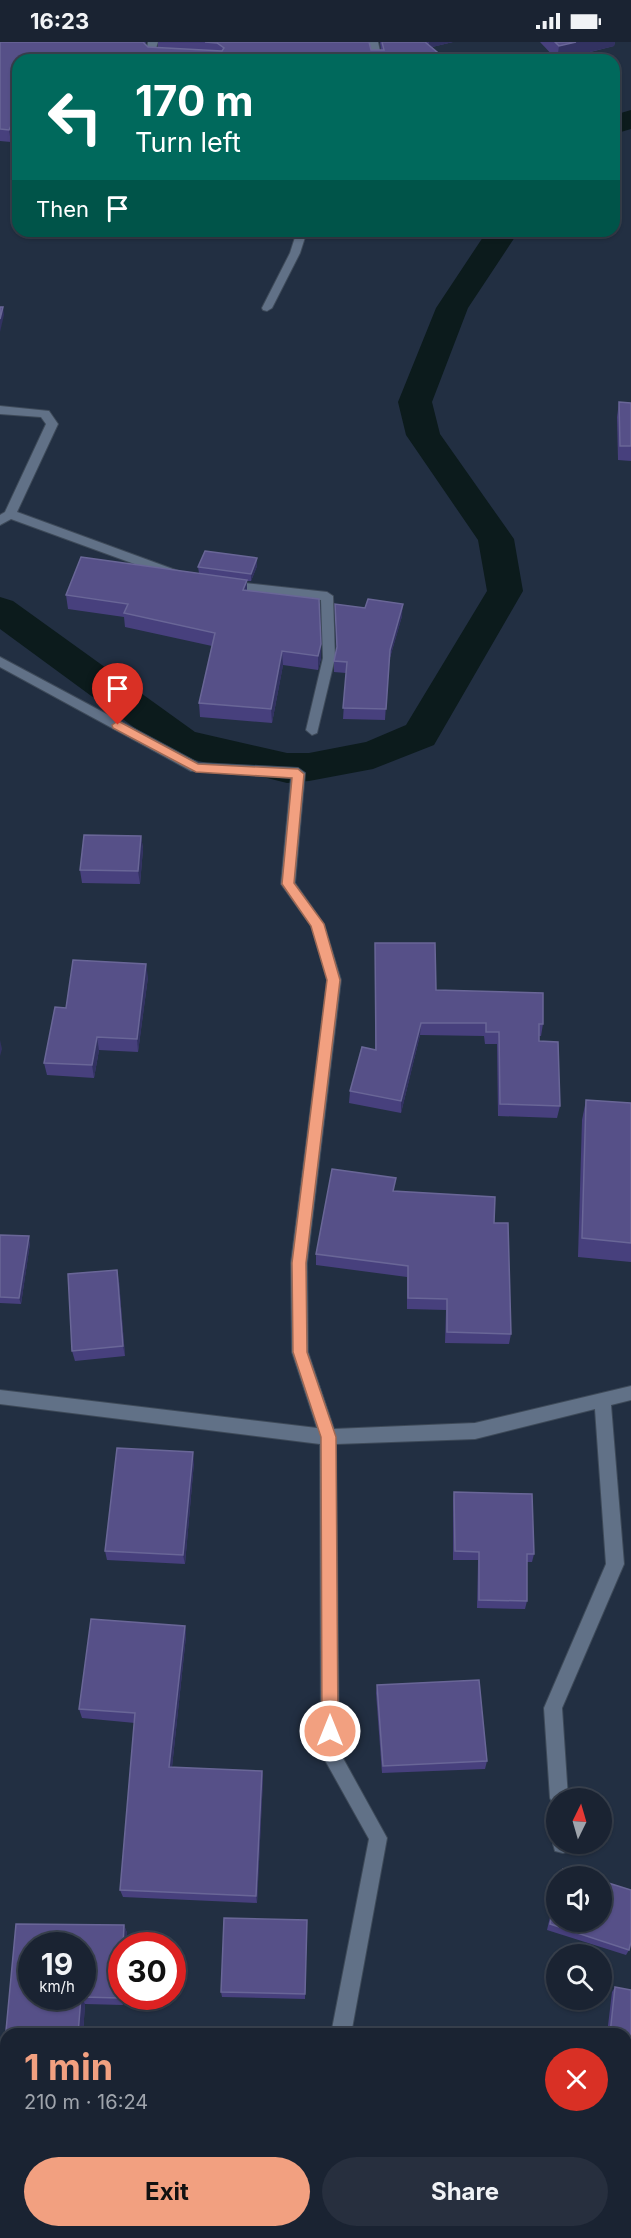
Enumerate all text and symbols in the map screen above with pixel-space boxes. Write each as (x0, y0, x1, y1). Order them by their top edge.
text: 16:23 (30, 8, 89, 34)
text: 170 m (135, 75, 253, 126)
icon: left (36, 78, 114, 156)
text: Turn left (135, 126, 241, 159)
icon: arrive (101, 192, 134, 225)
text: Then (36, 196, 89, 222)
pin (92, 663, 143, 725)
icon: arrive (101, 672, 134, 705)
position arrow (298, 1699, 362, 1763)
north arrow (546, 1788, 612, 1854)
map controls (546, 1788, 612, 2010)
button: sound (546, 1866, 612, 1932)
speed limit sign: 30 (108, 1932, 186, 2010)
button: search (546, 1944, 612, 2010)
text: 19 (41, 1946, 73, 1982)
text: km/h (39, 1977, 75, 1996)
text: 1 min (24, 2045, 113, 2089)
button: close (545, 2048, 608, 2111)
text: 210 m · 16:24 (24, 2090, 148, 2114)
button: Exit (24, 2157, 310, 2226)
button: Share (322, 2157, 608, 2226)

